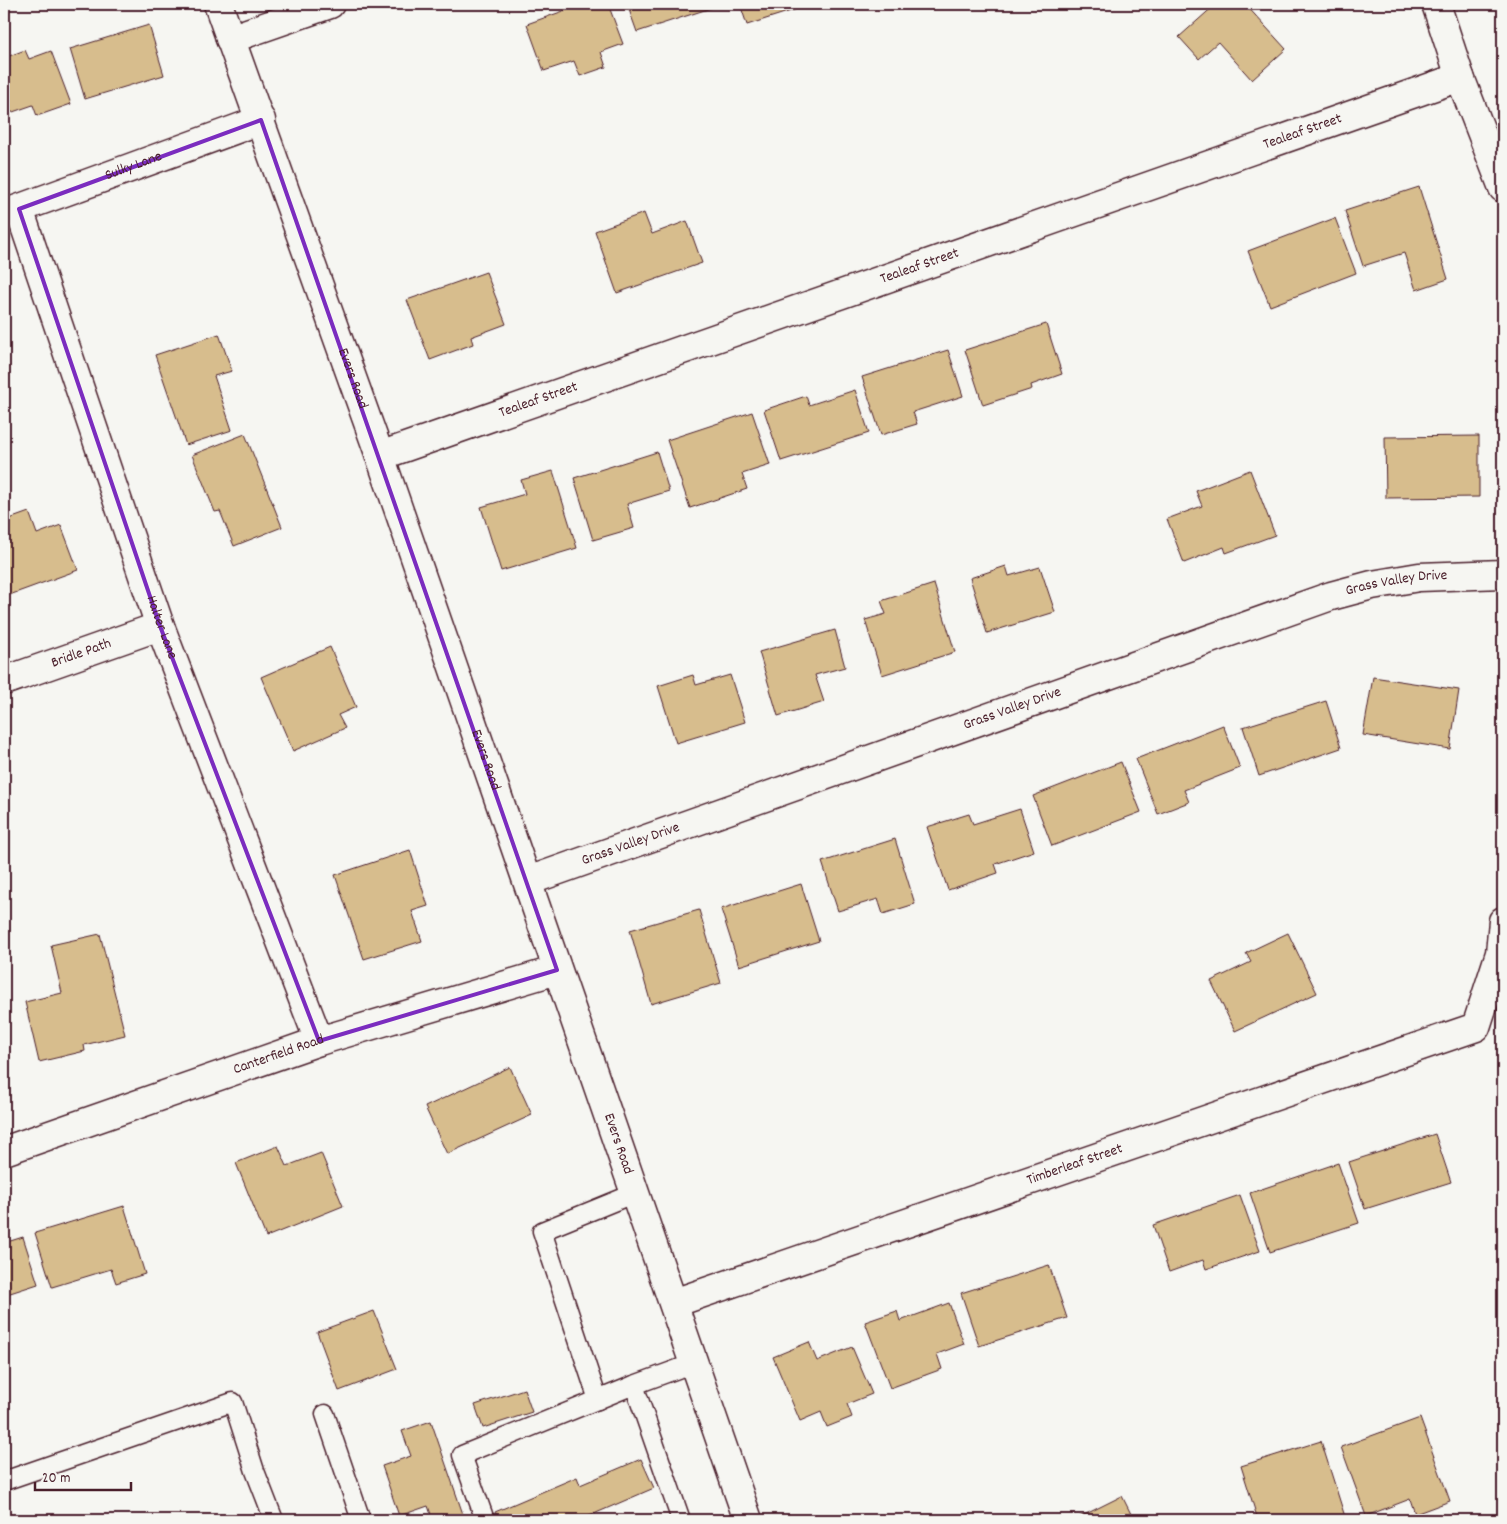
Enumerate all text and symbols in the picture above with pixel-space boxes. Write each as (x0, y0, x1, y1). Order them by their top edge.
street label: Tealeaf Street (1260, 108, 1346, 156)
street label: Sulky Lane (102, 146, 165, 187)
street label: Tealeaf Street (877, 242, 963, 291)
street label: Evers Road (331, 345, 373, 412)
street label: Tealeaf Street (496, 376, 581, 424)
street label: Grass Valley Drive (1343, 565, 1448, 603)
street label: Halter Lane (140, 593, 183, 663)
street label: Bridle Path (48, 633, 115, 674)
street label: Grass Valley Drive (960, 681, 1065, 737)
street label: Evers Road (464, 727, 506, 794)
street label: Grass Valley Drive (579, 817, 683, 872)
street label: Canterfield Road (230, 1029, 327, 1081)
street label: Evers Road (597, 1110, 639, 1177)
street label: Timberleaf Street (1024, 1138, 1126, 1192)
scale bar (35, 1459, 131, 1491)
text: 20 m (42, 1468, 70, 1490)

